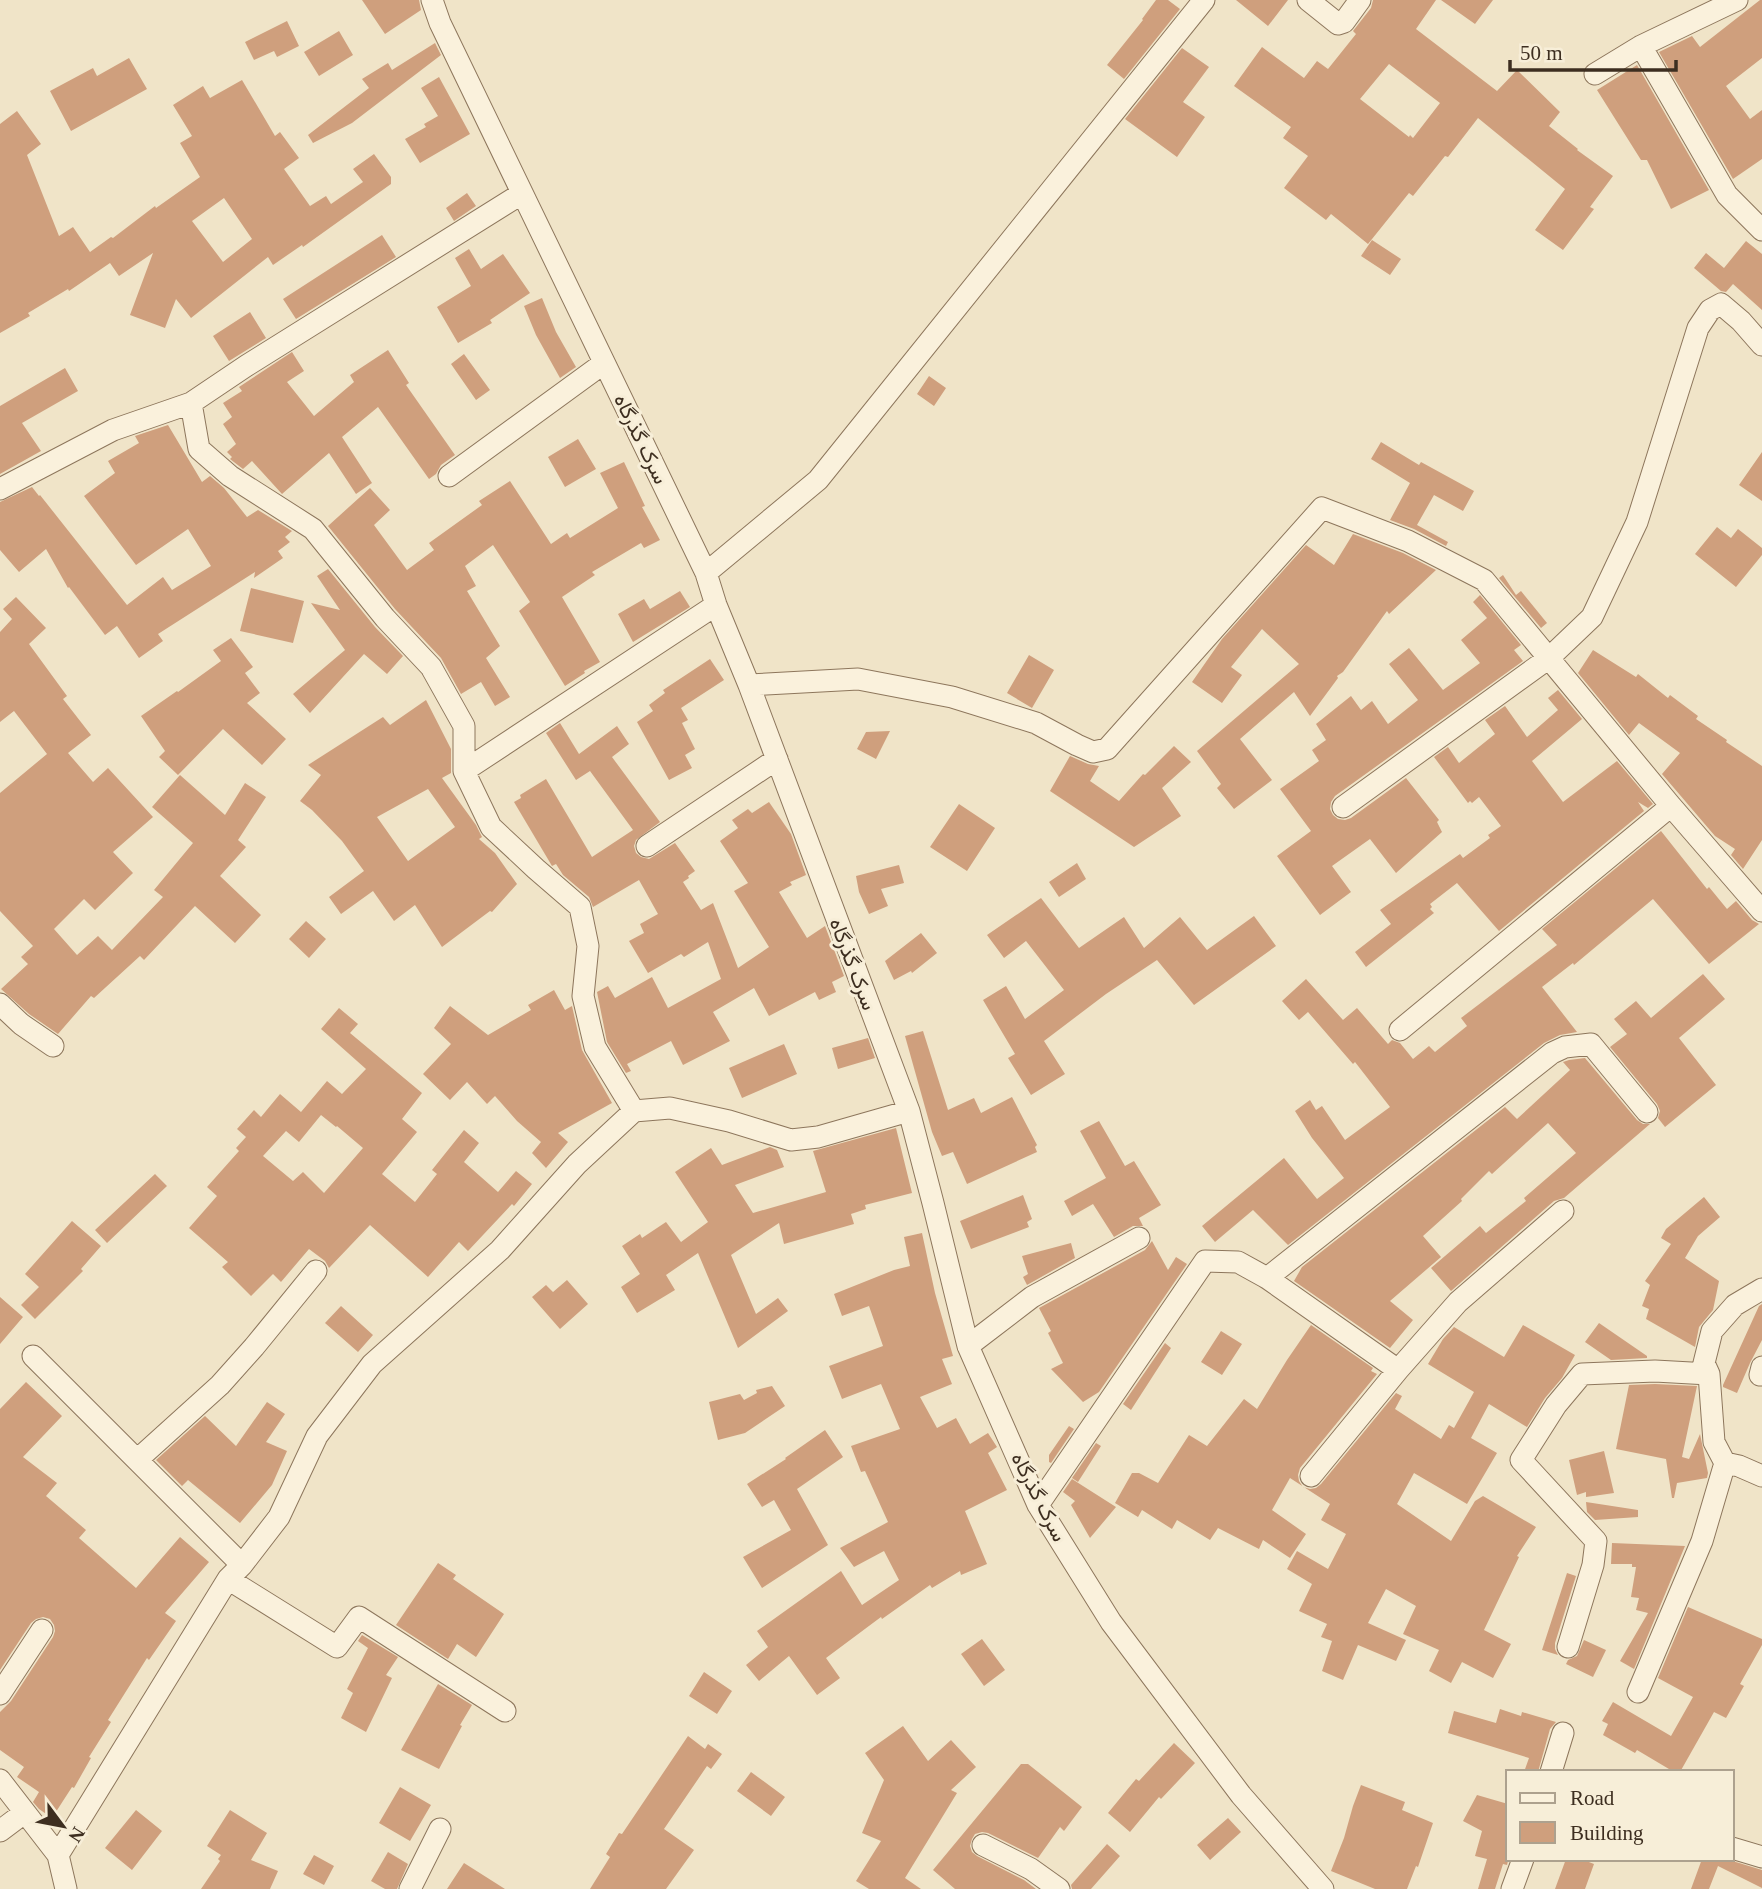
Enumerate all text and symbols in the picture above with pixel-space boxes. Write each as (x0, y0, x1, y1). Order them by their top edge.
scale bar (1510, 28, 1676, 72)
text: 50 m (1520, 41, 1563, 65)
street label: سرک گذرگاه (608, 390, 673, 488)
street label: سرک گذرگاه (824, 915, 882, 1014)
street label: سرک گذرگاه (1005, 1448, 1072, 1546)
legend (1506, 1770, 1734, 1861)
text: Road (1570, 1786, 1615, 1810)
north arrow (28, 1791, 98, 1861)
text: Building (1570, 1821, 1644, 1845)
text: N (64, 1823, 90, 1846)

